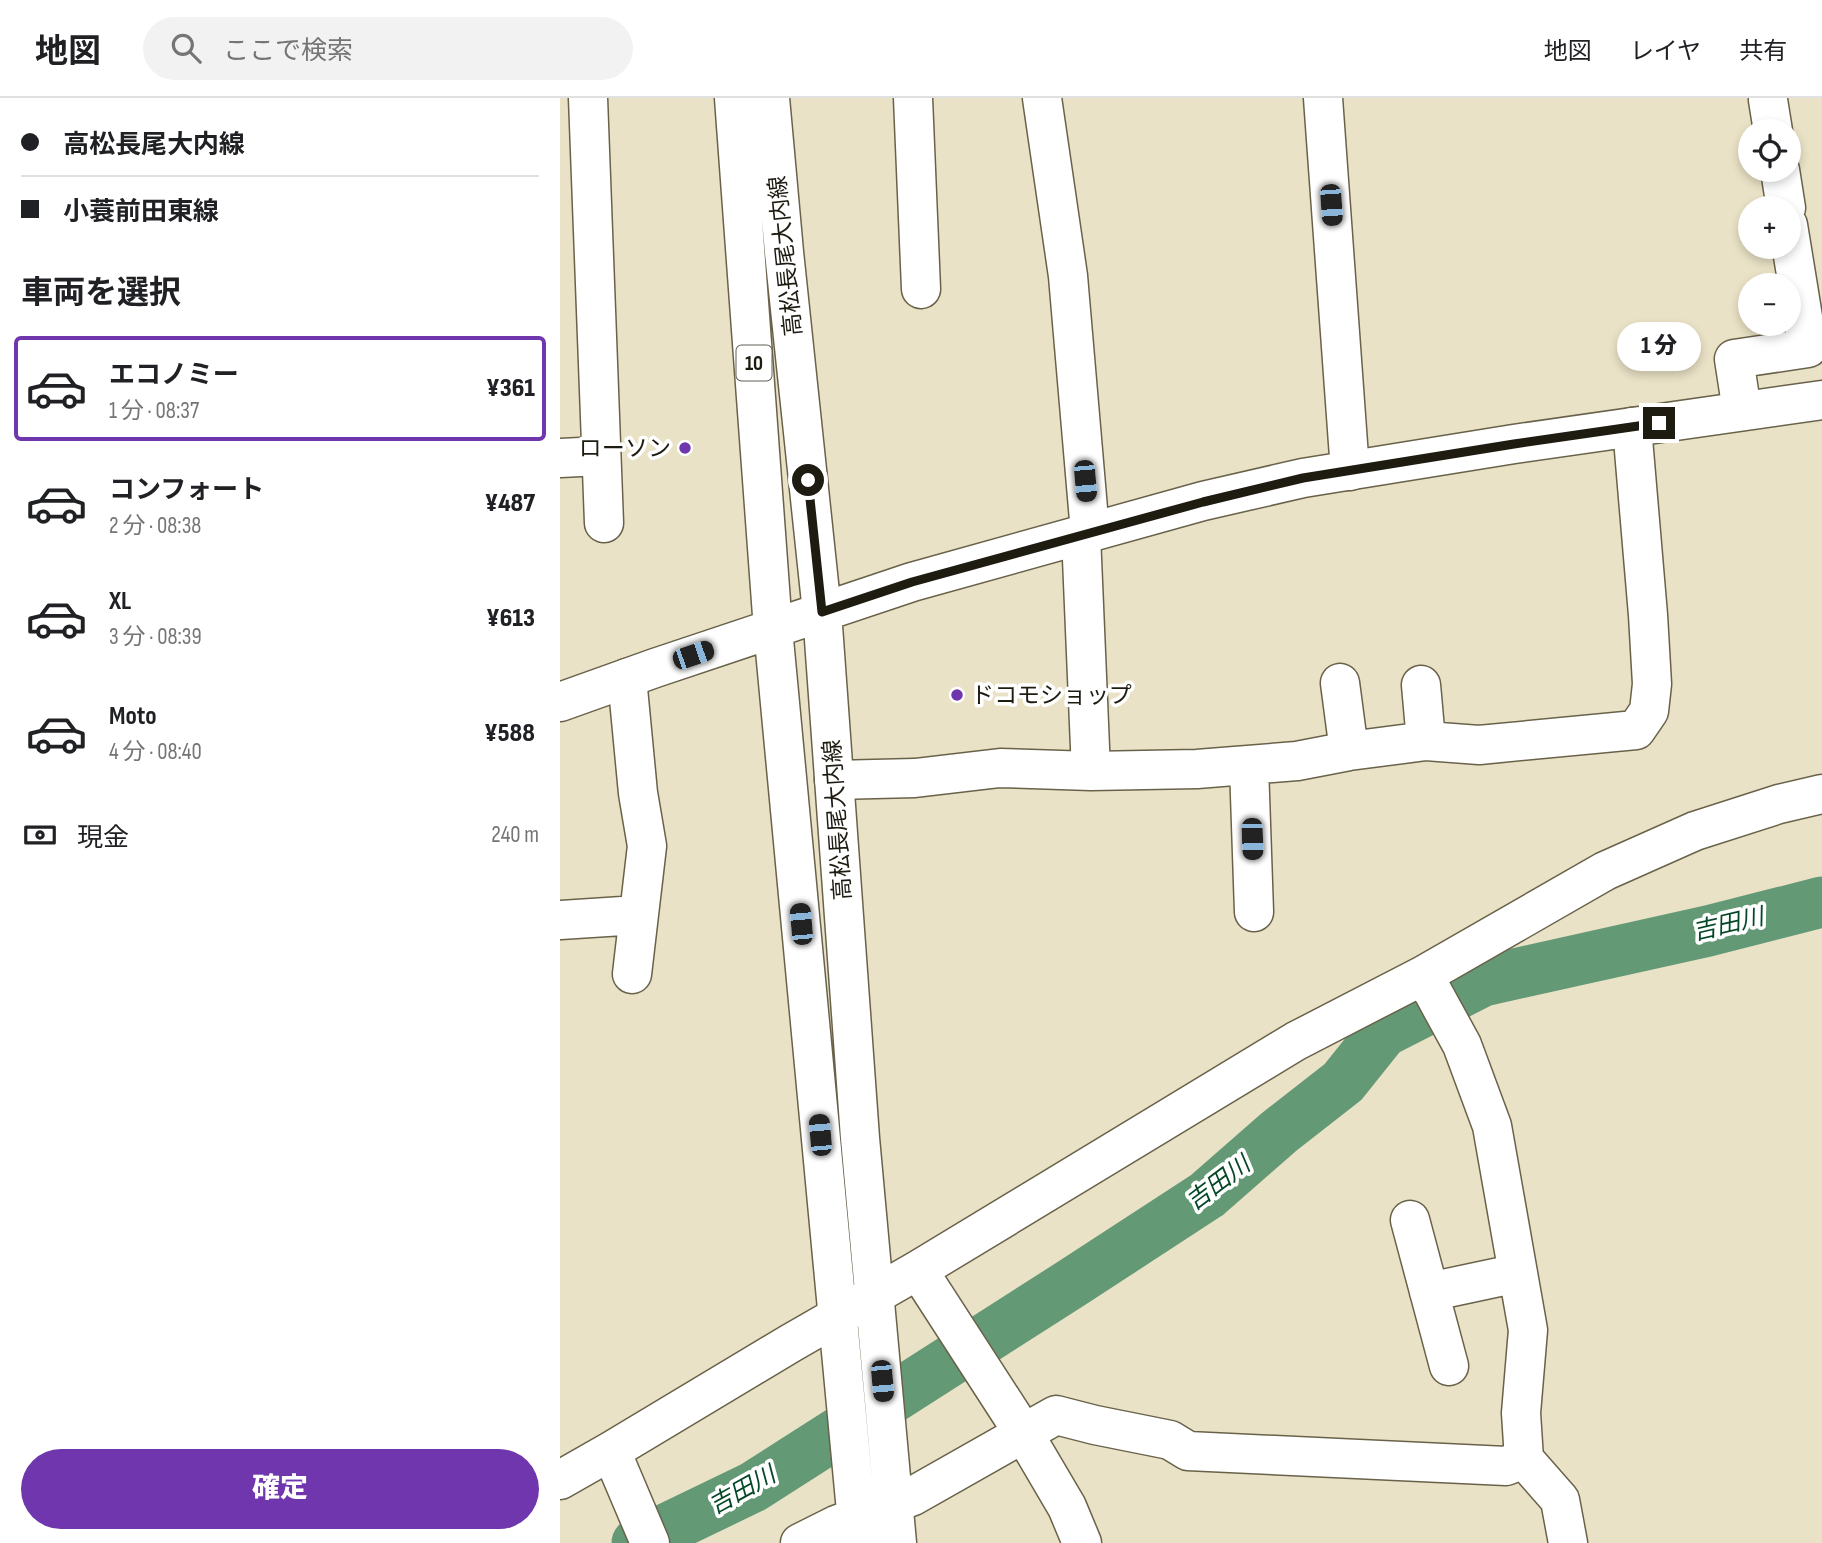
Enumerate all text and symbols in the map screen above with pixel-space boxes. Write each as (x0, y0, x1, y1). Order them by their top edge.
search box (143, 17, 633, 80)
icon: search (167, 29, 205, 67)
text: 地図 (35, 32, 101, 72)
text: ここで検索 (223, 36, 353, 67)
text: 地図 (1544, 37, 1592, 66)
text: レイヤ (1630, 37, 1701, 66)
text: 共有 (1739, 37, 1787, 66)
map controls (1738, 119, 1801, 336)
button: locate (1738, 119, 1801, 182)
text: 高松長尾大内線 (63, 130, 245, 161)
street label: 高松長尾大内線 (764, 174, 808, 337)
car (1320, 183, 1343, 227)
button: + (1738, 196, 1801, 259)
text: 小蓑前田東線 (63, 197, 219, 228)
button: − (1738, 273, 1801, 336)
text: 車両を選択 (21, 274, 181, 313)
callout: 1 分 (1617, 322, 1701, 370)
text: 1 分 (1641, 332, 1677, 360)
road number: 10 (736, 345, 772, 380)
icon: car (25, 357, 88, 420)
text: エコノミー (109, 360, 239, 391)
text: ¥361 (486, 373, 535, 404)
text: 1 分 · 08:37 (109, 397, 199, 425)
route end (1643, 407, 1675, 439)
place label: ローソン (579, 435, 671, 463)
marker: ローソン (677, 440, 693, 456)
car (1073, 459, 1098, 503)
route start (792, 464, 824, 496)
icon: car (25, 472, 88, 535)
text: コンフォート (109, 475, 264, 506)
text: ¥487 (485, 488, 535, 519)
text: 2 分 · 08:38 (109, 512, 201, 540)
text: XL (109, 586, 131, 617)
icon: car (25, 587, 88, 650)
text: ¥613 (486, 603, 535, 634)
text: 3 分 · 08:39 (109, 623, 202, 651)
car (670, 638, 717, 672)
place label: ドコモショップ (971, 682, 1132, 710)
marker: ドコモショップ (949, 687, 965, 703)
text: Moto (109, 701, 157, 732)
icon: car (25, 702, 88, 765)
text: ¥588 (484, 718, 535, 749)
text: 4 分 · 08:40 (109, 738, 202, 766)
street label: 高松長尾大内線 (818, 739, 858, 901)
icon: cash (21, 816, 59, 854)
car (1241, 818, 1264, 860)
text: 240 m (491, 821, 539, 849)
text: 現金 (77, 823, 129, 854)
car (789, 902, 814, 946)
water label: 吉田川 (1690, 902, 1769, 947)
car (808, 1113, 833, 1157)
water label: 吉田川 (1181, 1148, 1258, 1217)
car (870, 1359, 895, 1403)
button: 確定 (21, 1449, 539, 1529)
water label: 吉田川 (704, 1459, 783, 1521)

